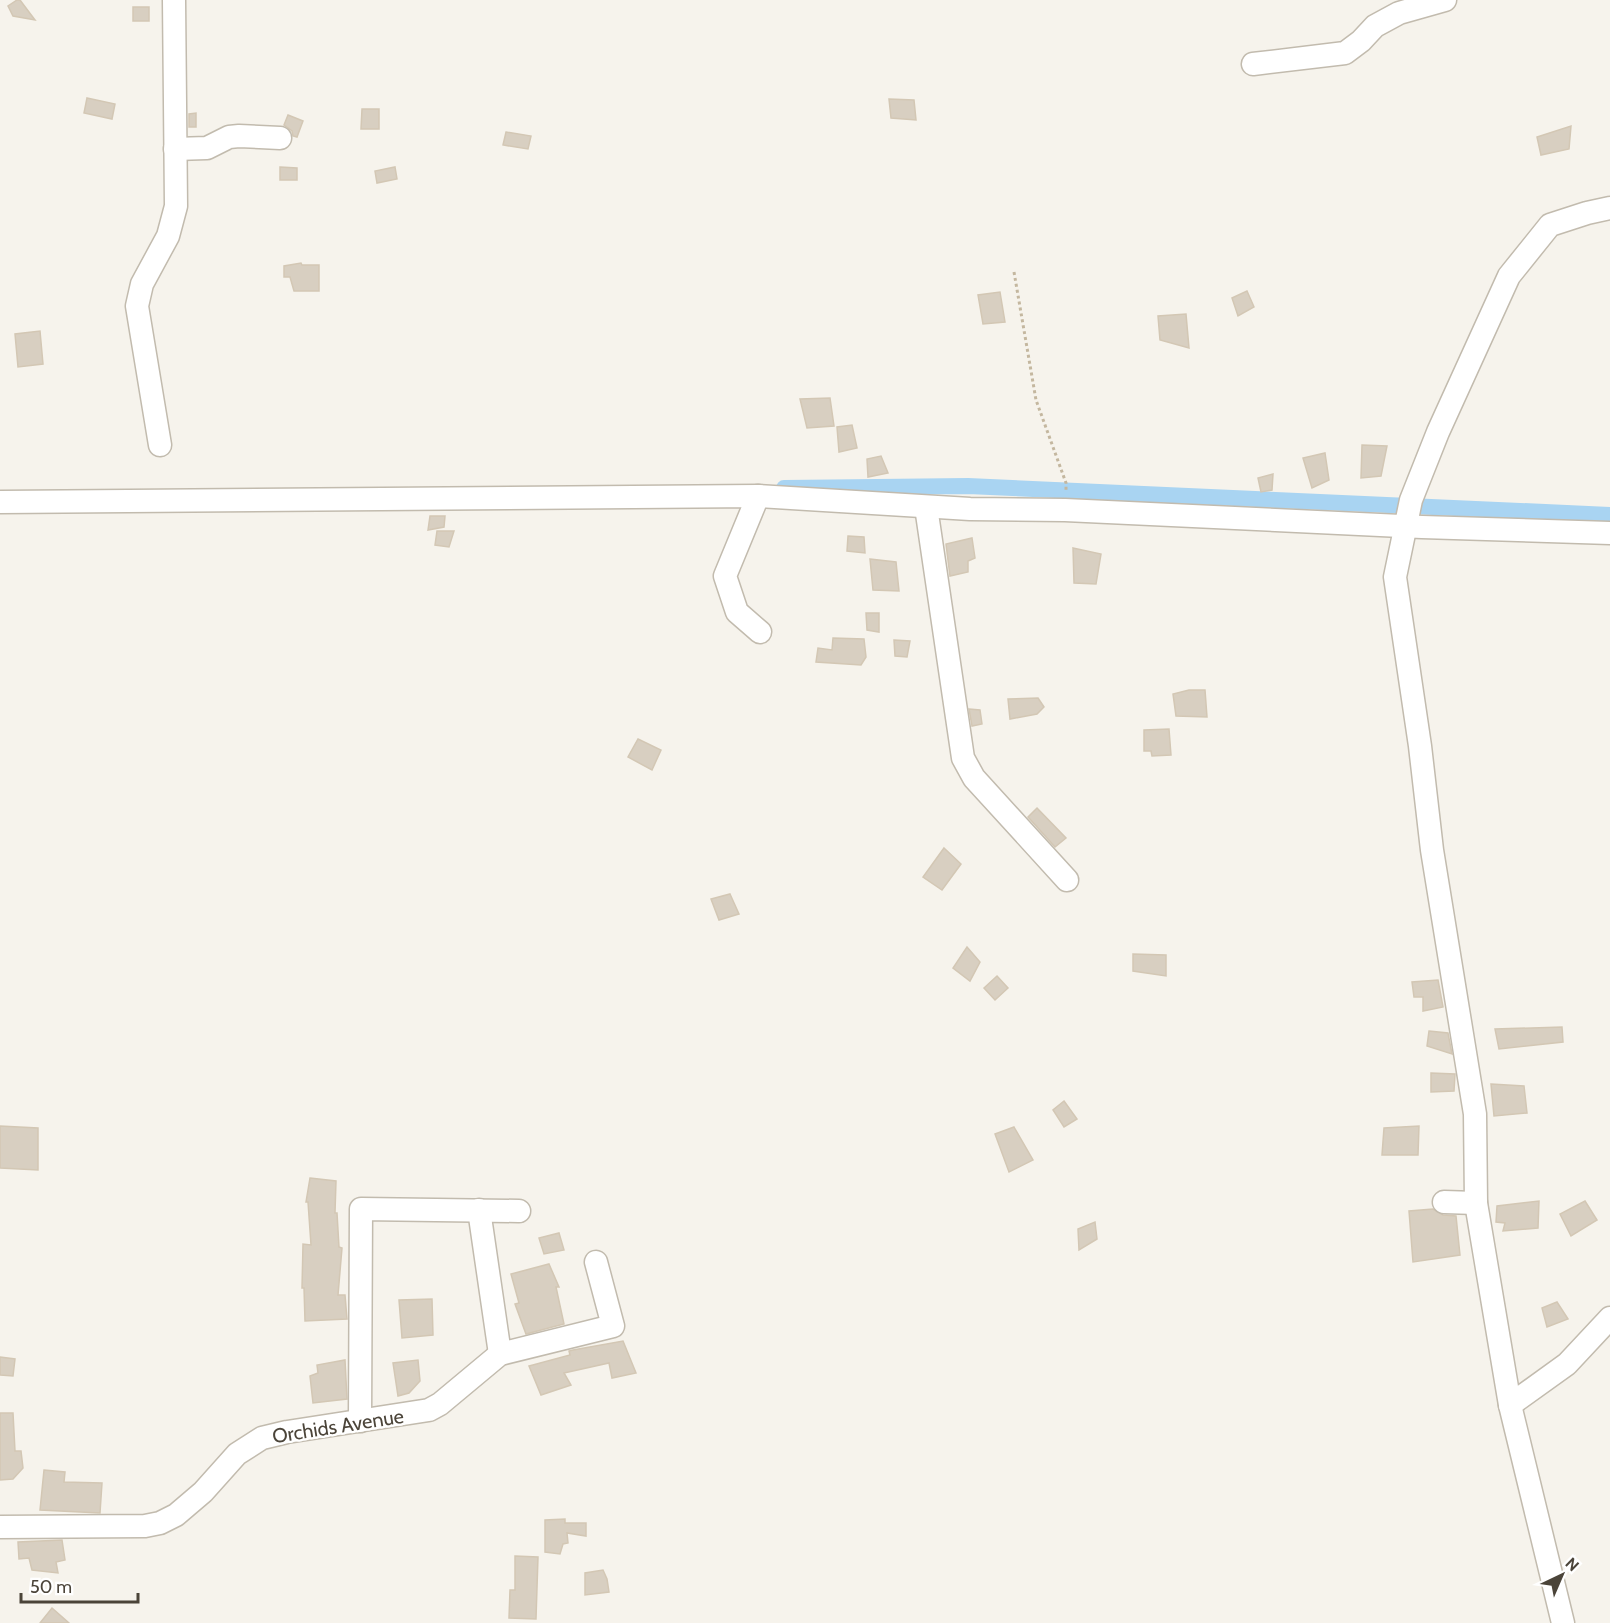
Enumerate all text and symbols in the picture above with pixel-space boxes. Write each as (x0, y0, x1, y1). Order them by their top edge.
street label: Orchids Avenue (271, 1404, 405, 1448)
north arrow (1532, 1545, 1592, 1605)
text: N (1561, 1554, 1583, 1575)
scale bar (21, 1566, 138, 1604)
text: 50 m (30, 1576, 72, 1598)

